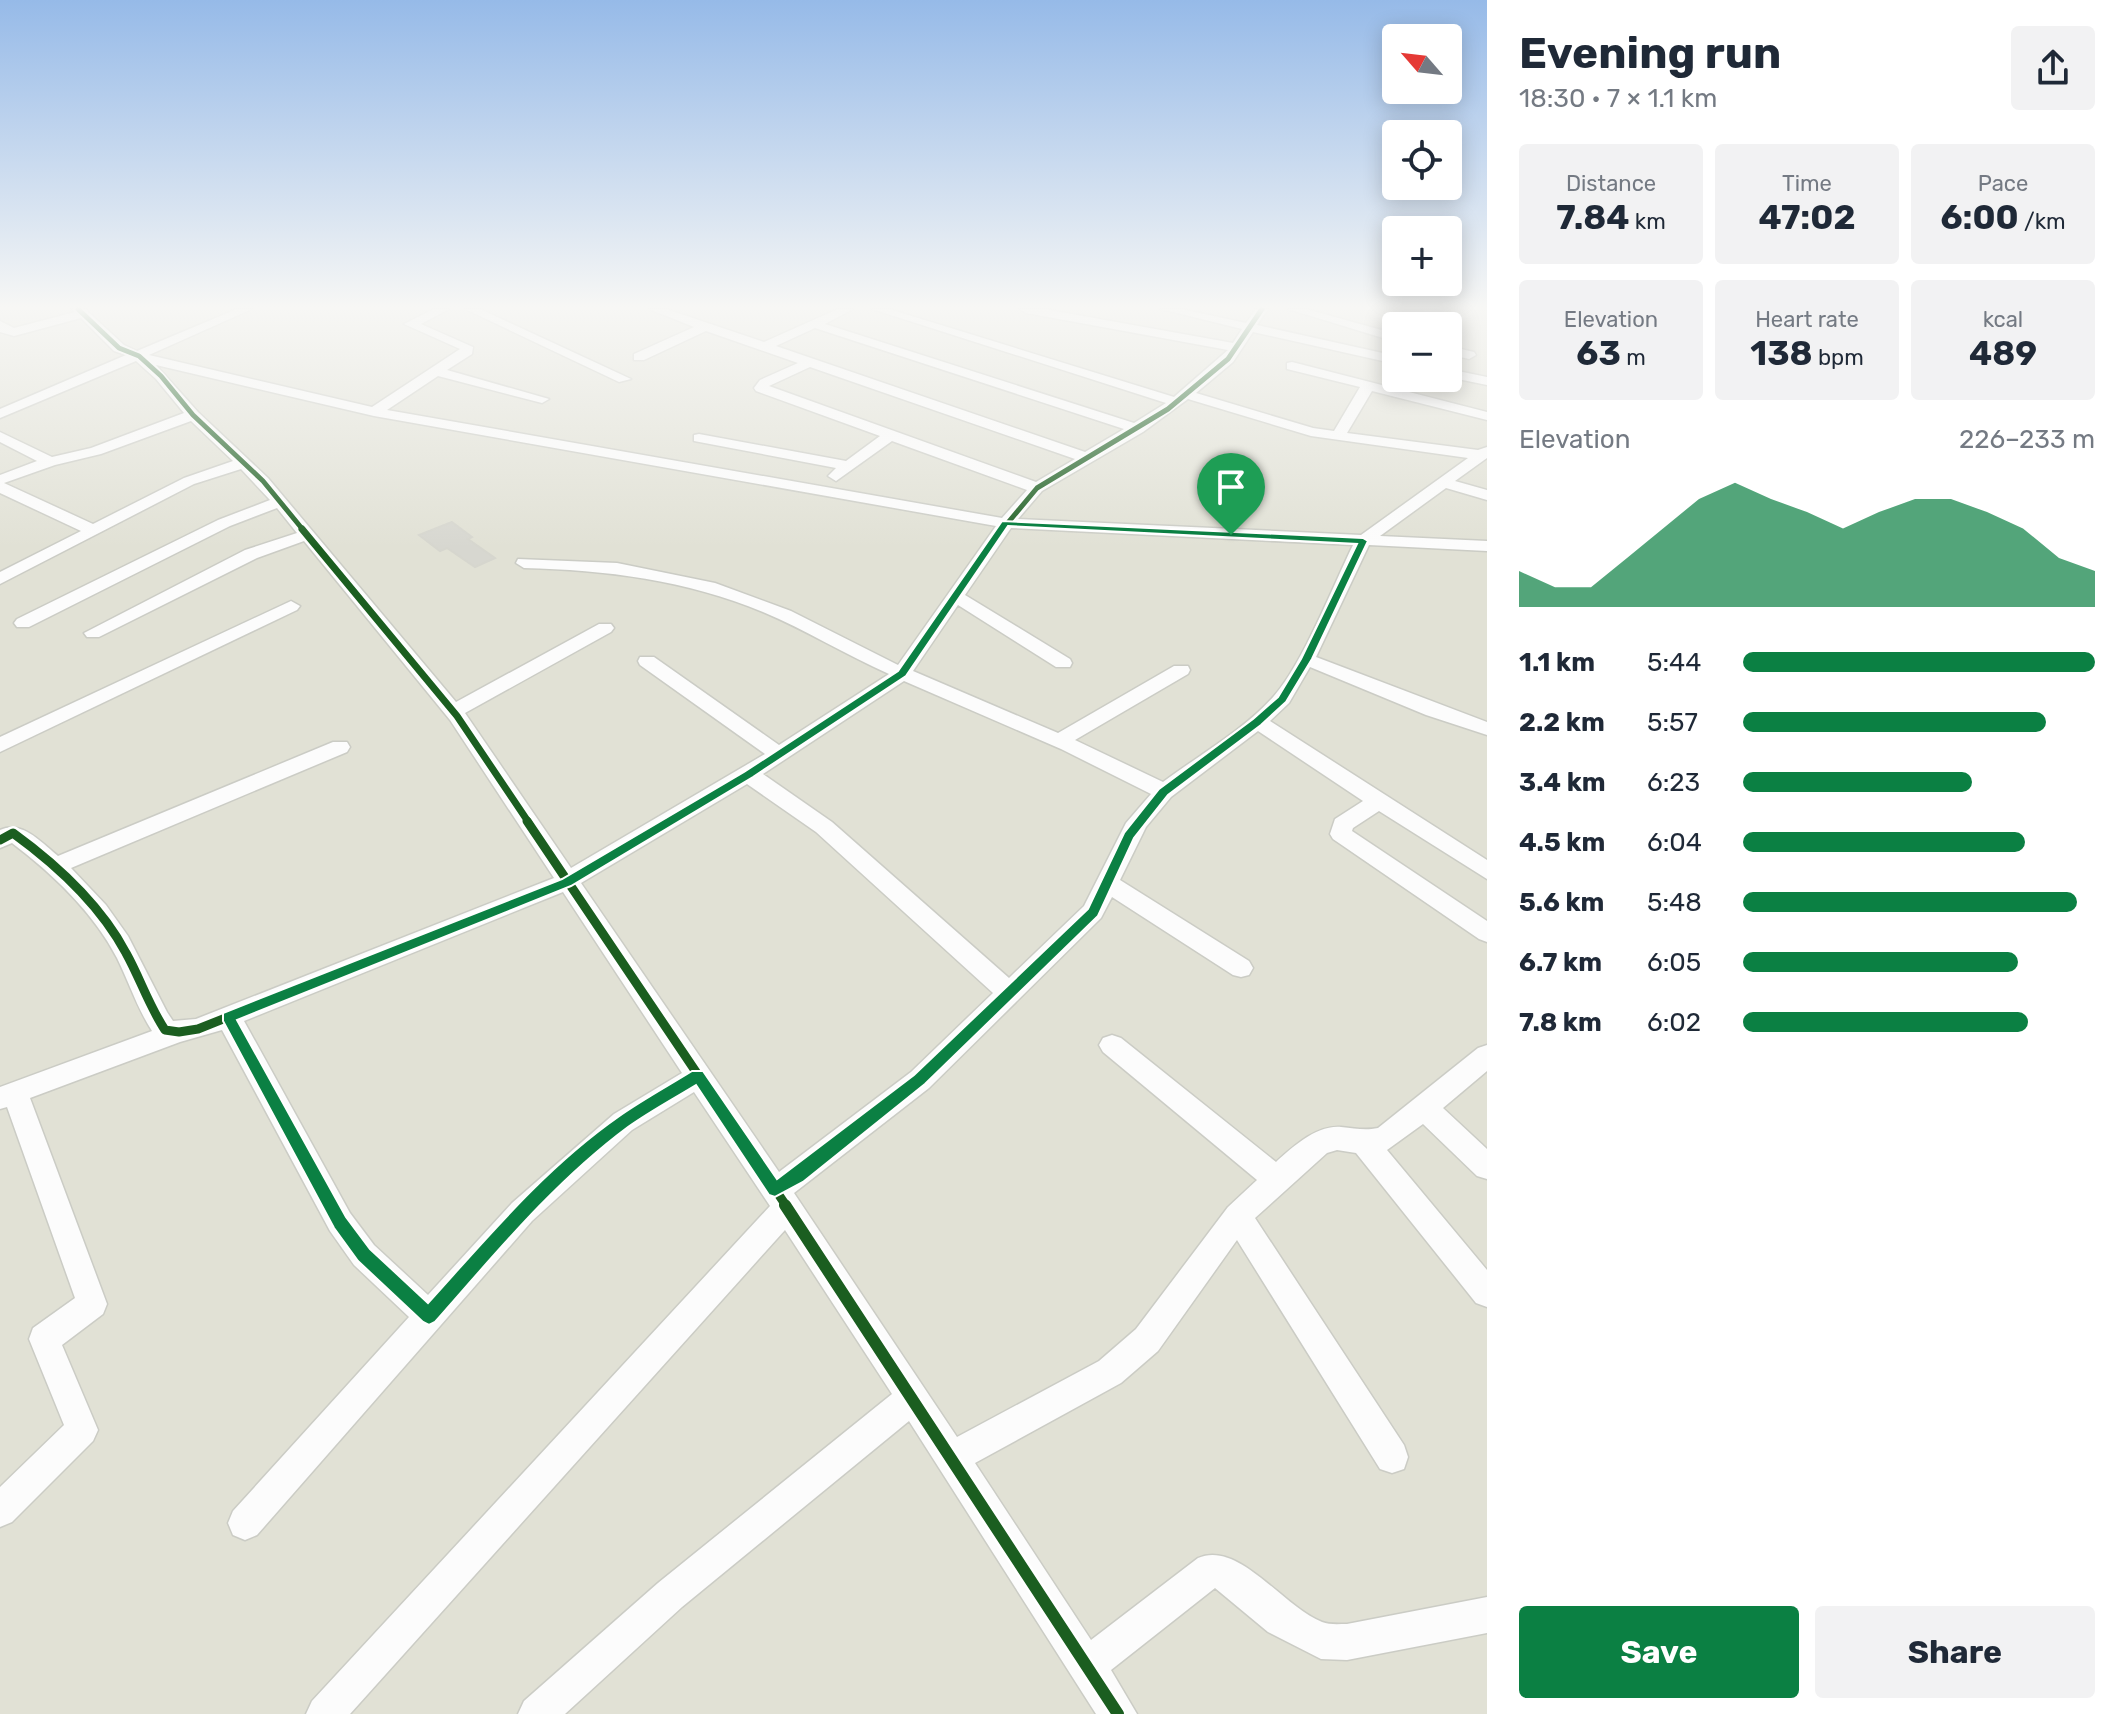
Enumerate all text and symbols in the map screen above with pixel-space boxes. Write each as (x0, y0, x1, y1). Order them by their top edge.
north arrow (1382, 24, 1462, 104)
map controls (1382, 24, 1462, 392)
button: share (2011, 26, 2095, 110)
text: Evening run (1519, 27, 1781, 79)
text: 18:30 · 7 × 1.1 km (1519, 83, 1717, 114)
button: locate (1382, 120, 1462, 200)
text: Distance (1566, 170, 1656, 197)
text: Time (1782, 170, 1832, 197)
text: Pace (1978, 170, 2028, 197)
text: 7.84 (1556, 197, 1629, 238)
text: 47:02 (1758, 197, 1856, 238)
text: 6:00 (1940, 197, 2019, 238)
text: km (1629, 208, 1666, 235)
text: /km (2019, 208, 2066, 235)
button: + (1382, 216, 1462, 296)
text: Elevation (1564, 306, 1658, 333)
text: Heart rate (1755, 306, 1859, 333)
text: kcal (1983, 306, 2023, 333)
button: − (1382, 312, 1462, 392)
text: 63 (1576, 333, 1621, 374)
text: 138 (1750, 333, 1813, 374)
text: 489 (1969, 333, 2037, 374)
text: m (1621, 344, 1646, 371)
text: bpm (1813, 344, 1864, 371)
text: Elevation (1519, 424, 1630, 455)
text: 226–233 m (1959, 424, 2095, 455)
pin (1197, 453, 1265, 535)
icon: arrive (1209, 465, 1253, 509)
text: 1.1 km (1519, 647, 1595, 678)
text: 5:44 (1647, 647, 1701, 678)
text: 2.2 km (1519, 707, 1605, 738)
text: 5:57 (1647, 707, 1698, 738)
text: 3.4 km (1519, 767, 1606, 798)
text: 6:23 (1647, 767, 1700, 798)
text: 4.5 km (1519, 827, 1605, 858)
text: 6:04 (1647, 827, 1702, 858)
text: 5.6 km (1519, 887, 1604, 918)
text: 5:48 (1647, 887, 1702, 918)
text: 6.7 km (1519, 947, 1602, 978)
text: 6:05 (1647, 947, 1701, 978)
text: 7.8 km (1519, 1007, 1602, 1038)
text: 6:02 (1647, 1007, 1701, 1038)
button: Save (1519, 1606, 1799, 1698)
button: Share (1815, 1606, 2095, 1698)

